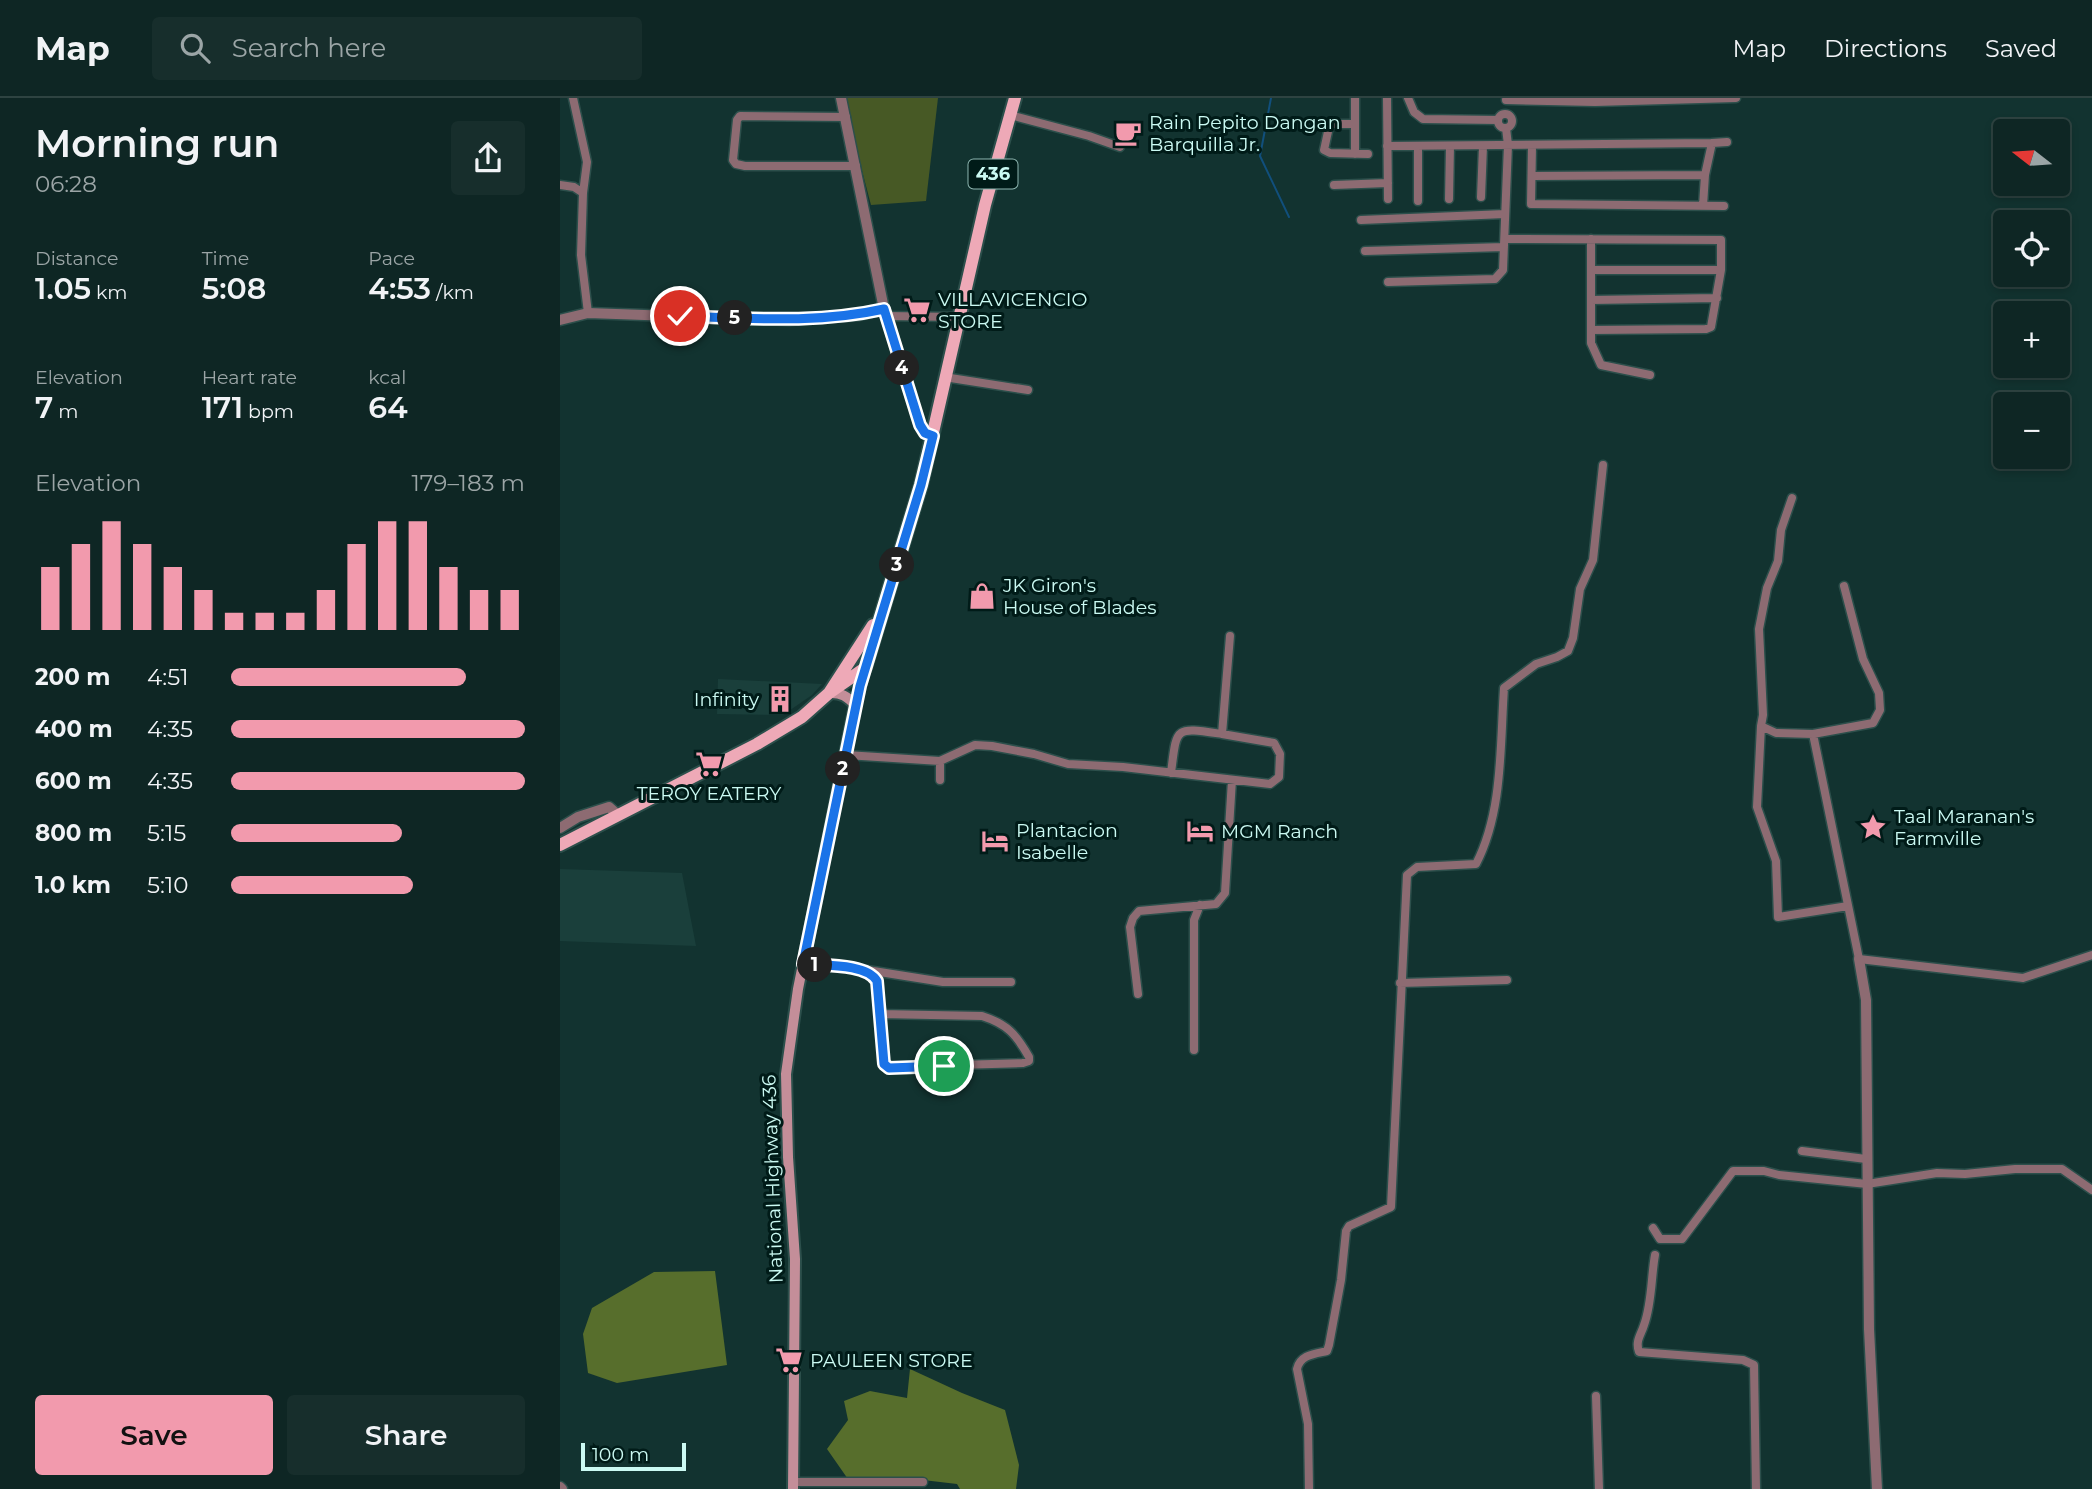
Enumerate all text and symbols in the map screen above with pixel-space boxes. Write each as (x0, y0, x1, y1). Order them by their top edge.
search box (152, 17, 642, 80)
text: Map (35, 28, 110, 68)
icon: search (176, 29, 214, 67)
text: Search here (232, 32, 386, 64)
text: Map (1733, 34, 1786, 63)
text: Directions (1824, 34, 1947, 63)
text: Saved (1985, 34, 2057, 63)
place label: Rain Pepito Dangan Barquilla Jr. (1149, 111, 1341, 156)
cafe icon: Rain Pepito Dangan Barquilla Jr. (1113, 118, 1143, 148)
north arrow (1993, 119, 2070, 196)
map controls (1993, 119, 2070, 469)
text: Morning run (35, 120, 279, 167)
button: share (451, 121, 525, 195)
road number: 436 (968, 160, 1018, 188)
text: 06:28 (35, 170, 97, 198)
button: locate (1993, 210, 2070, 287)
text: Distance (35, 247, 118, 270)
text: Time (202, 247, 249, 270)
text: Pace (368, 247, 415, 270)
text: 1.05 (35, 270, 91, 307)
text: 5:08 (202, 270, 266, 307)
text: 4:53 (368, 270, 431, 307)
text: km (91, 281, 127, 304)
text: /km (431, 281, 474, 304)
pin (650, 286, 710, 346)
place label: VILLAVICENCIO STORE (938, 288, 1088, 333)
supermarket icon: VILLAVICENCIO STORE (902, 295, 932, 325)
icon: check (661, 297, 699, 335)
pin: 5 (718, 300, 752, 336)
button: + (1993, 301, 2070, 378)
text: 5 (729, 306, 740, 329)
pin: 4 (884, 350, 920, 386)
text: 4 (895, 356, 908, 379)
text: Elevation (35, 366, 123, 389)
text: Heart rate (202, 366, 297, 389)
text: kcal (368, 366, 406, 389)
text: 7 (35, 389, 53, 426)
text: 171 (202, 389, 243, 426)
text: 64 (368, 389, 408, 426)
button: − (1993, 392, 2070, 469)
text: m (53, 400, 78, 423)
text: bpm (243, 400, 294, 423)
text: Elevation (35, 469, 141, 497)
text: 179–183 m (411, 469, 525, 497)
pin: 3 (880, 547, 914, 582)
text: 3 (891, 553, 902, 576)
place label: JK Giron's House of Blades (1002, 574, 1156, 619)
shop icon: JK Giron's House of Blades (967, 581, 997, 611)
text: 200 m (35, 663, 110, 691)
text: 4:51 (147, 663, 189, 691)
building icon: Infinity (765, 684, 795, 714)
place label: Infinity (694, 688, 760, 711)
text: 400 m (35, 715, 113, 743)
text: 4:35 (147, 715, 193, 743)
supermarket icon: TEROY EATERY (694, 749, 724, 779)
pin: 2 (826, 752, 860, 786)
text: 2 (837, 757, 848, 780)
text: 600 m (35, 767, 112, 795)
text: 4:35 (147, 767, 193, 795)
place label: TEROY EATERY (637, 782, 782, 805)
place label: Taal Maranan's Farmville (1894, 805, 2034, 850)
place icon: Taal Maranan's Farmville (1858, 812, 1888, 842)
hotel icon: MGM Ranch (1185, 816, 1215, 846)
text: 800 m (35, 819, 112, 847)
text: 5:15 (147, 819, 186, 847)
place label: Plantacion Isabelle (1016, 819, 1118, 864)
place label: MGM Ranch (1221, 820, 1338, 843)
hotel icon: Plantacion Isabelle (980, 826, 1010, 856)
text: 1.0 km (35, 871, 111, 899)
text: 5:10 (147, 871, 188, 899)
pin: 1 (798, 948, 832, 982)
text: 1 (811, 953, 818, 976)
pin (914, 1036, 974, 1096)
icon: arrive (925, 1047, 963, 1085)
street label: National Highway 436 (757, 1074, 788, 1284)
supermarket icon: PAULEEN STORE (774, 1345, 804, 1375)
place label: PAULEEN STORE (810, 1349, 973, 1372)
button: Save (35, 1395, 273, 1475)
button: Share (287, 1395, 525, 1475)
scale bar (581, 1440, 686, 1472)
text: 100 m (592, 1443, 649, 1466)

